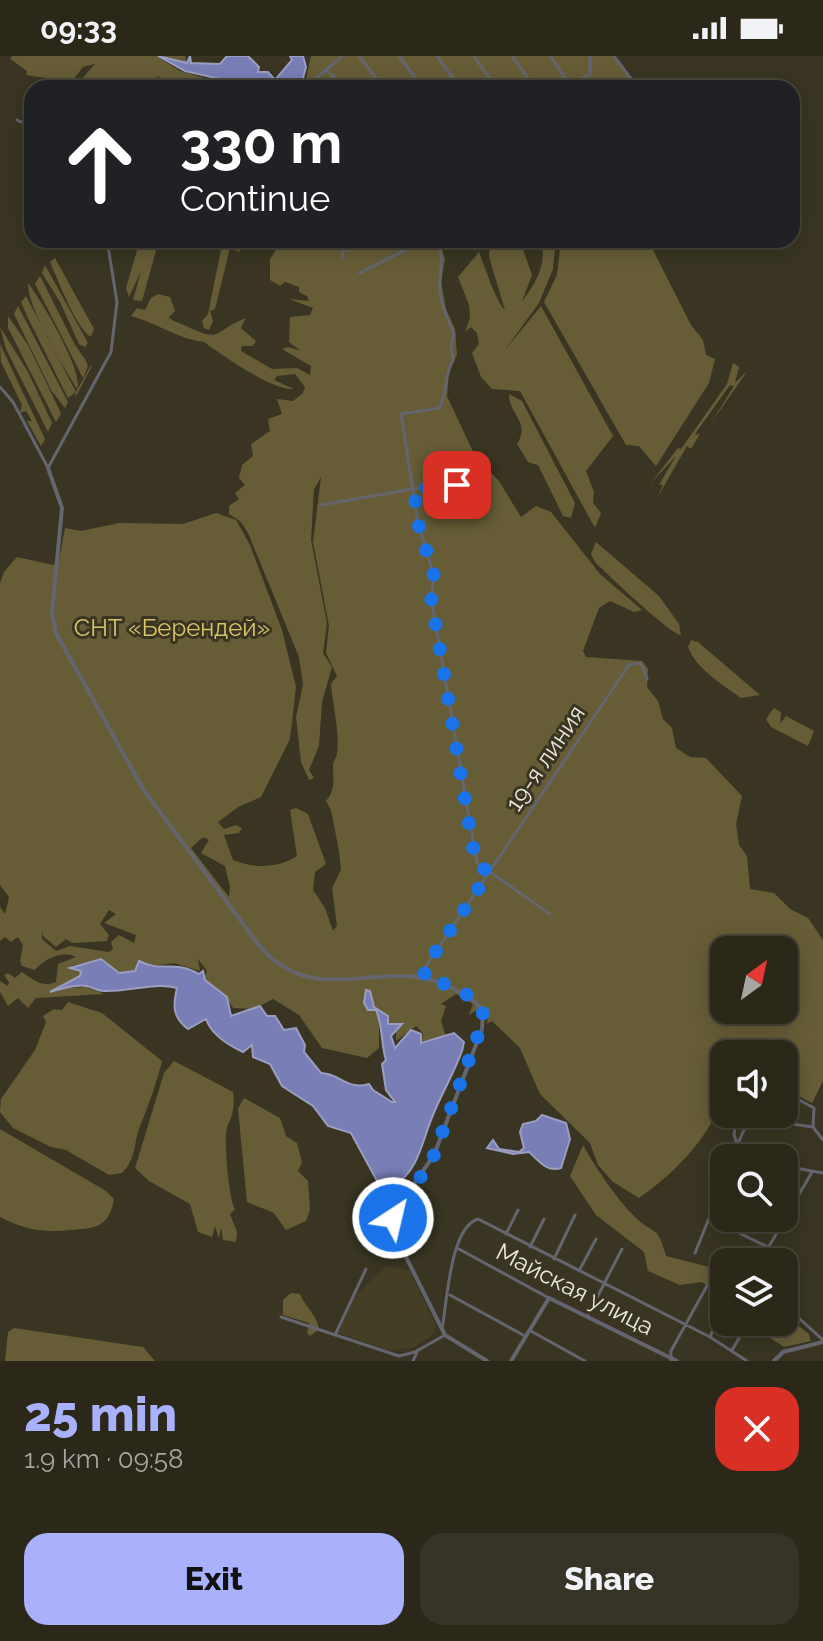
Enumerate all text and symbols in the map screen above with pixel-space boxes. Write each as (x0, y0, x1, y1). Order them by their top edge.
text: 09:33 (40, 11, 117, 46)
text: 330 m (180, 110, 342, 176)
icon: ahead (48, 112, 152, 216)
text: Continue (180, 177, 330, 219)
pin (423, 451, 491, 519)
icon: arrive (435, 463, 479, 507)
park label: СНТ «Берендей» (74, 613, 270, 642)
street label: 19-я линия (499, 699, 591, 817)
north arrow (710, 936, 798, 1024)
map controls (710, 936, 798, 1336)
button: sound (710, 1040, 798, 1128)
button: search (710, 1144, 798, 1232)
position arrow (351, 1176, 435, 1260)
street label: Майская улица (491, 1237, 659, 1341)
button: layers (710, 1248, 798, 1336)
text: 25 min (24, 1386, 177, 1442)
button: close (715, 1387, 799, 1471)
text: 1.9 km · 09:58 (24, 1444, 183, 1474)
button: Exit (24, 1533, 404, 1625)
button: Share (420, 1533, 799, 1625)

